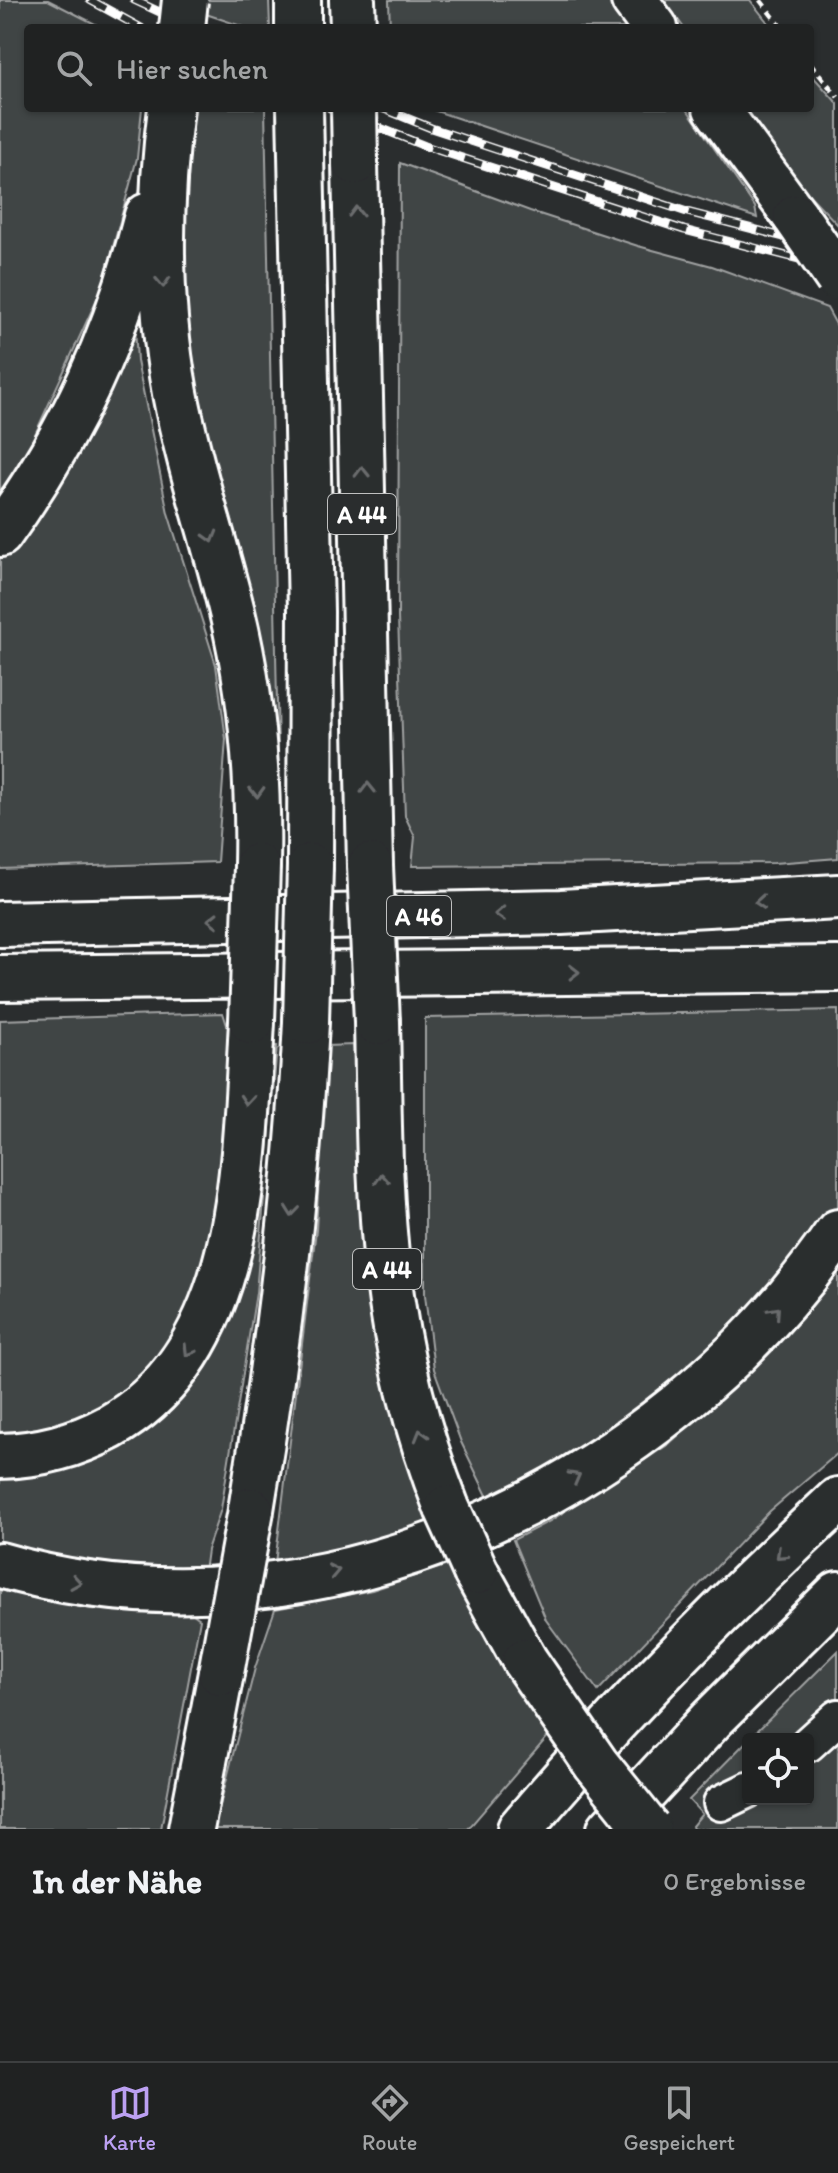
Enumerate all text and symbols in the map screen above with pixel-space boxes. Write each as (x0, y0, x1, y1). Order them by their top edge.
search box (24, 24, 814, 112)
icon: search (52, 46, 96, 90)
text: Hier suchen (116, 50, 268, 87)
one-way arrow (347, 205, 365, 218)
one-way arrow (155, 276, 172, 289)
one-way arrow (353, 465, 370, 478)
road number: A 44 (328, 494, 396, 534)
one-way arrow (202, 529, 218, 543)
one-way arrow (359, 781, 376, 794)
one-way arrow (248, 786, 265, 799)
one-way arrow (753, 893, 766, 910)
road number: A 46 (387, 896, 451, 936)
one-way arrow (493, 905, 506, 922)
one-way arrow (206, 911, 219, 928)
one-way arrow (568, 963, 581, 981)
one-way arrow (238, 1094, 255, 1107)
one-way arrow (374, 1172, 391, 1185)
one-way arrow (283, 1205, 300, 1218)
road number: A 44 (353, 1249, 421, 1289)
one-way arrow (766, 1307, 780, 1322)
one-way arrow (184, 1342, 199, 1357)
one-way arrow (414, 1428, 430, 1442)
one-way arrow (567, 1471, 581, 1487)
one-way arrow (776, 1544, 790, 1559)
one-way arrow (327, 1563, 341, 1580)
one-way arrow (69, 1572, 83, 1589)
map controls (742, 1733, 814, 1805)
button: locate (742, 1733, 814, 1805)
text: In der Nähe (32, 1861, 202, 1902)
text: 0 Ergebnisse (663, 1865, 806, 1897)
tab: Karte (103, 2081, 156, 2156)
tab: Route (362, 2081, 417, 2156)
tab: Gespeichert (623, 2081, 735, 2156)

